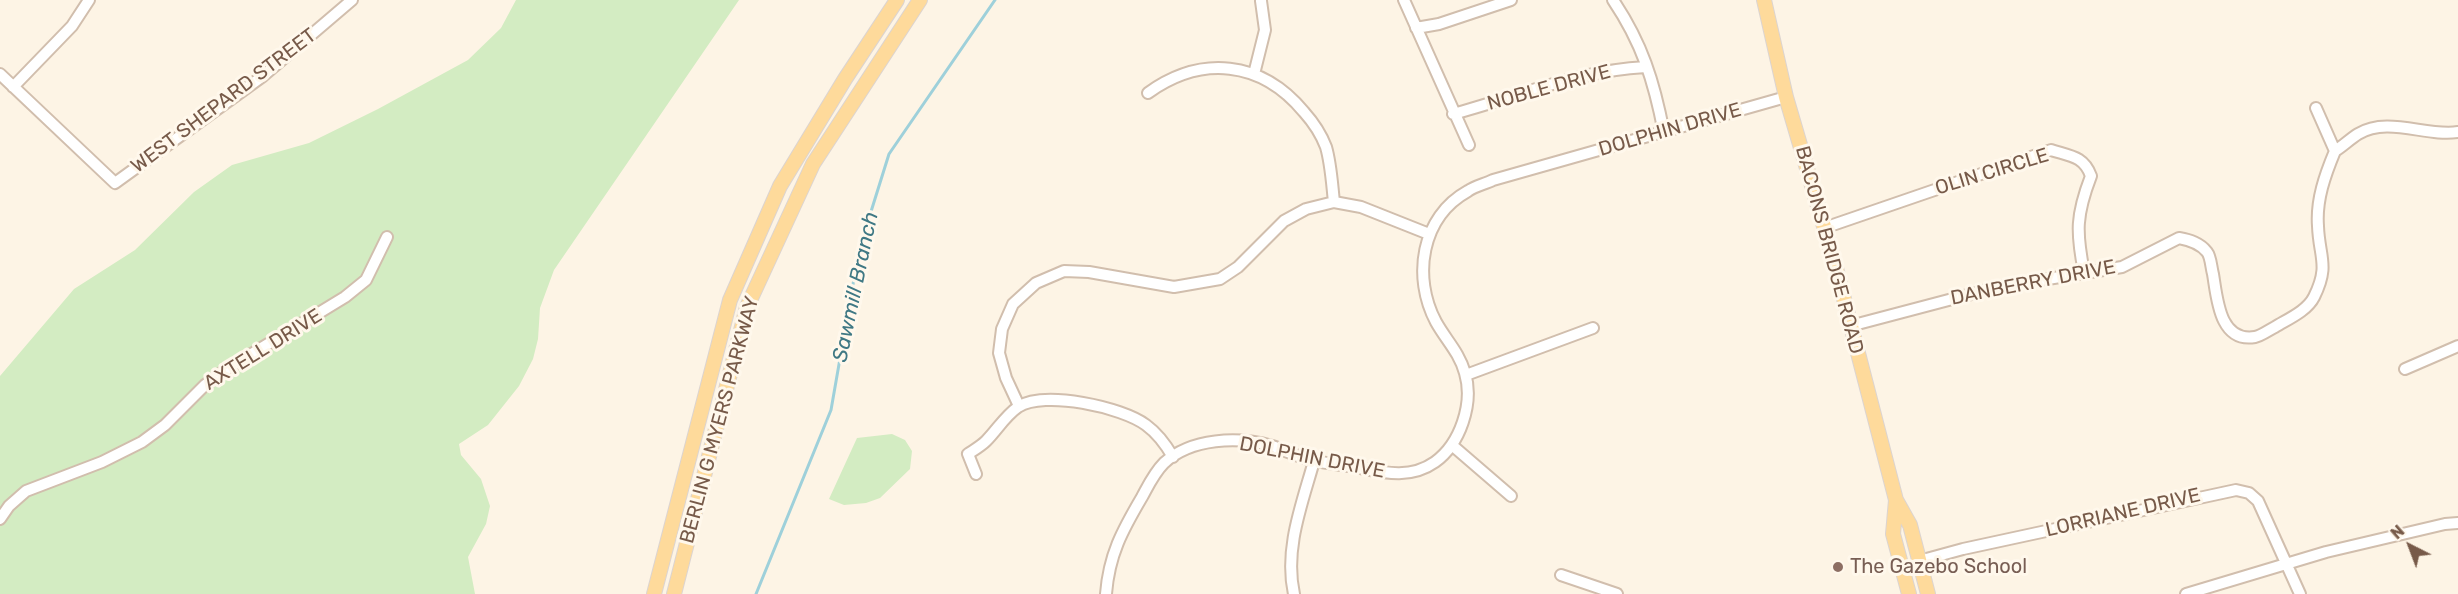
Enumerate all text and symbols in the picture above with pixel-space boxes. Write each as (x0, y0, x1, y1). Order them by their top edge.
street label: WEST SHEPARD STREET (127, 23, 321, 179)
street label: NOBLE DRIVE (1485, 60, 1613, 116)
street label: DOLPHIN DRIVE (1596, 98, 1744, 162)
street label: BACONS BRIDGE ROAD (1790, 143, 1868, 357)
street label: OLIN CIRCLE (1932, 143, 2052, 201)
water label: Sawmill Branch (828, 210, 884, 364)
street label: DANBERRY DRIVE (1949, 255, 2117, 311)
street label: BERLIN G MYERS PARKWAY (675, 294, 765, 546)
street label: AXTELL DRIVE (200, 304, 326, 396)
street label: DOLPHIN DRIVE (1237, 432, 1387, 484)
street label: LORRIANE DRIVE (2043, 484, 2203, 542)
north arrow (2380, 516, 2440, 576)
text: N (2387, 521, 2408, 543)
place label: The Gazebo School (1850, 555, 2027, 579)
marker: The Gazebo School (1831, 560, 1845, 574)

